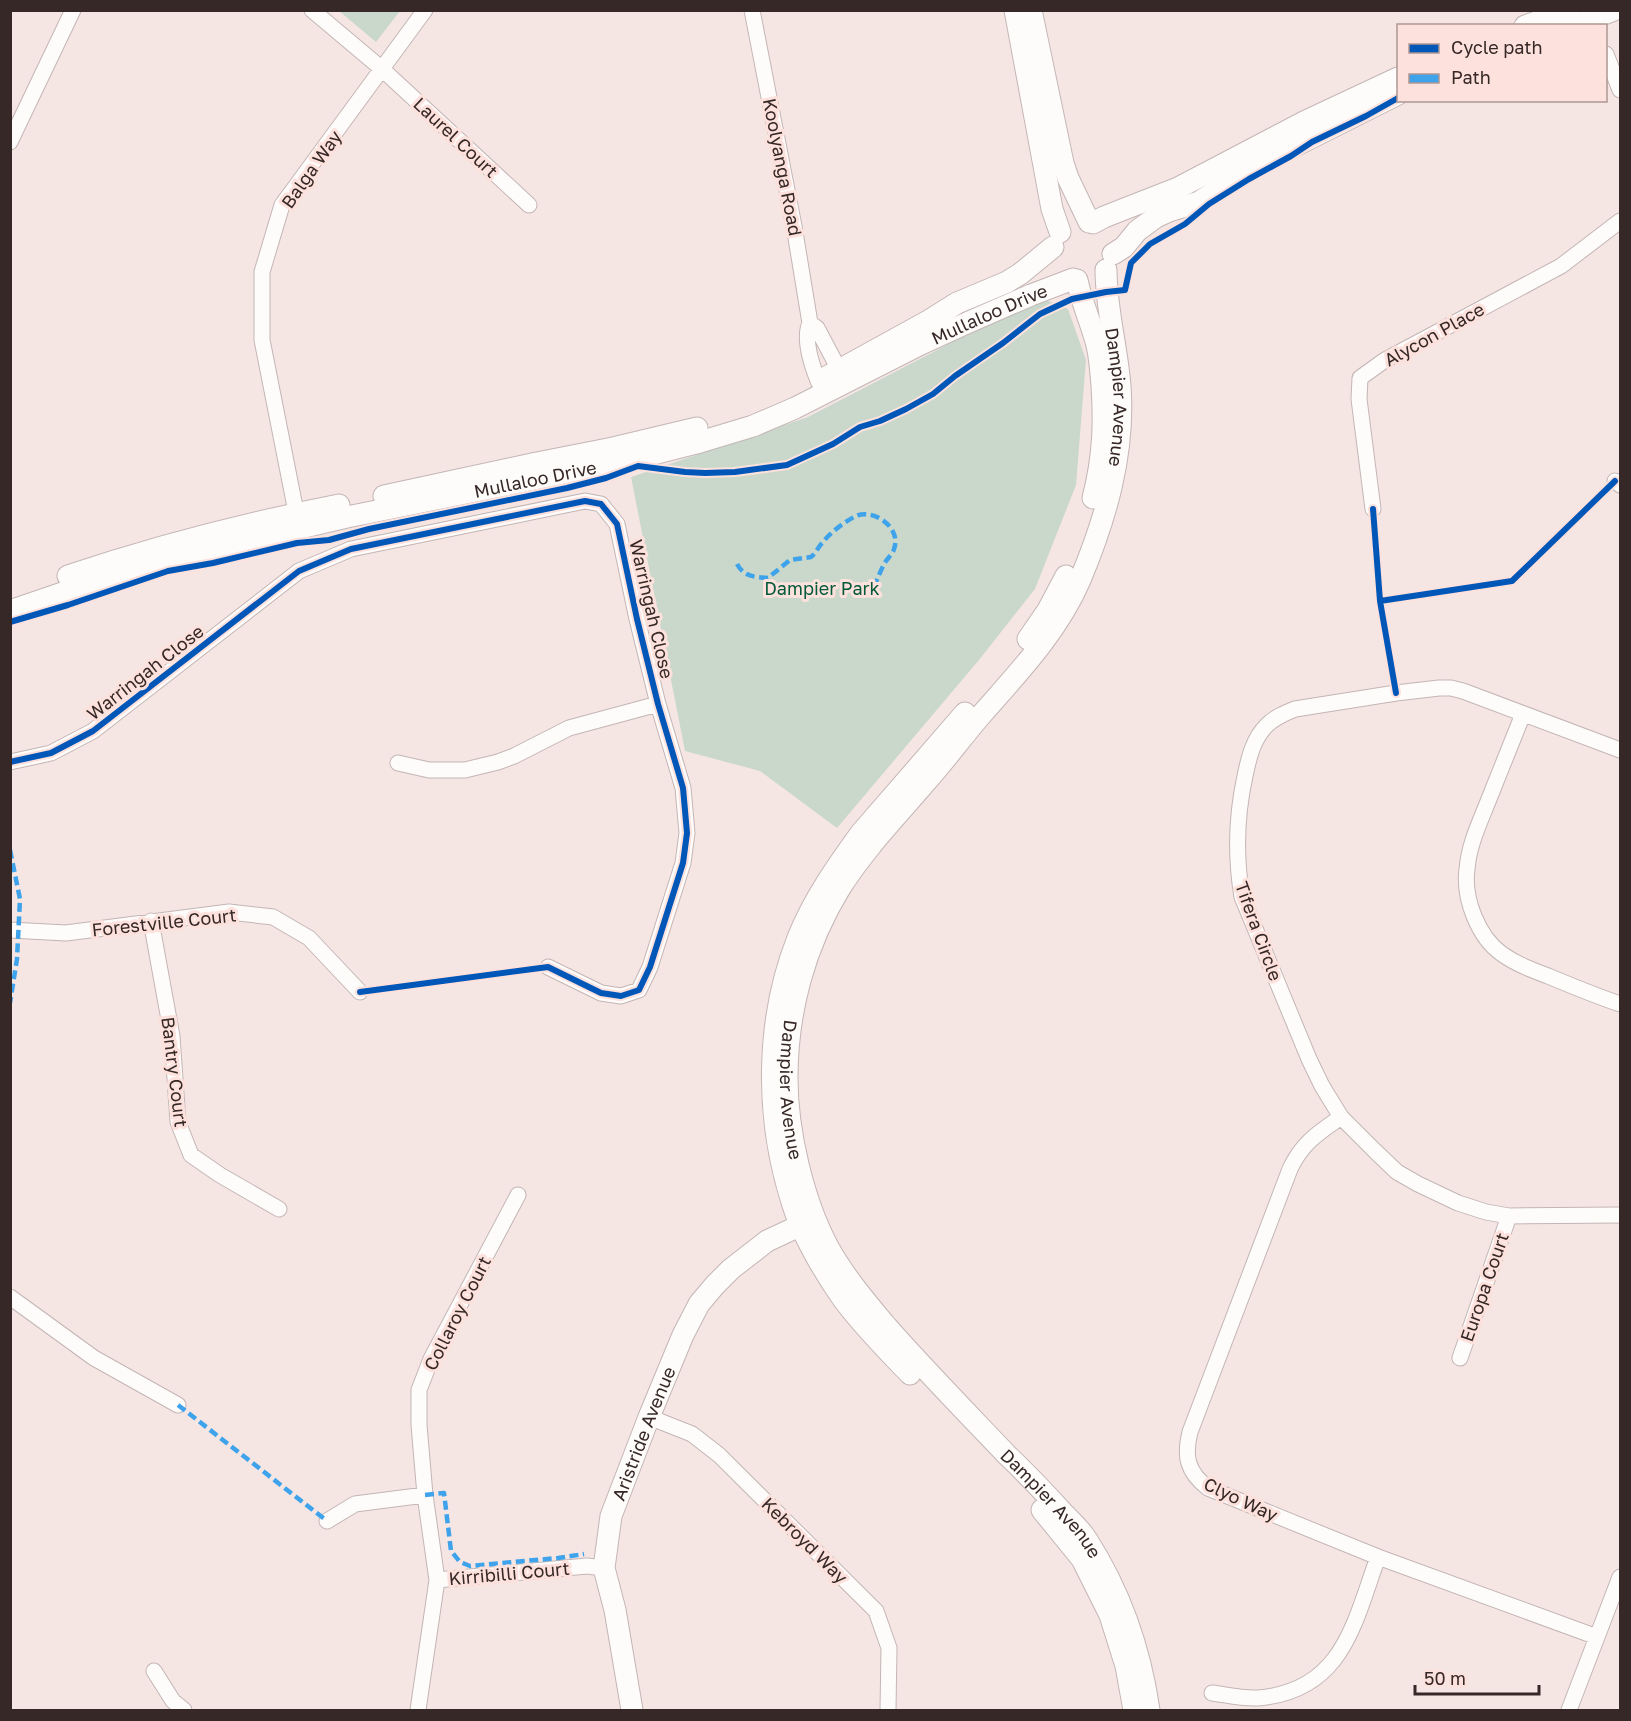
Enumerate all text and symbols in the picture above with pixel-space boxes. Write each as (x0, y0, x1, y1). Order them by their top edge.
legend (1397, 24, 1607, 102)
text: Cycle path (1451, 36, 1543, 58)
text: Path (1451, 66, 1491, 88)
street label: Laurel Court (409, 92, 503, 182)
street label: Koolyanga Road (759, 96, 807, 238)
street label: Balga Way (276, 126, 346, 212)
street label: Mullaloo Drive (928, 279, 1050, 349)
street label: Alycon Place (1380, 297, 1488, 371)
street label: Dampier Avenue (1101, 326, 1132, 469)
street label: Mullaloo Drive (472, 456, 598, 502)
street label: Warringah Close (625, 537, 679, 681)
park label: Dampier Park (764, 577, 880, 599)
street label: Warringah Close (82, 620, 208, 724)
street label: Tifera Circle (1231, 878, 1287, 984)
street label: Forestville Court (91, 903, 237, 941)
street label: Bantry Court (157, 1016, 193, 1128)
street label: Dampier Avenue (776, 1019, 808, 1162)
street label: Europa Court (1455, 1230, 1513, 1344)
street label: Collaroy Court (419, 1252, 495, 1374)
street label: Aristride Avenue (607, 1363, 680, 1504)
street label: Dampier Avenue (996, 1444, 1106, 1562)
street label: Clyo Way (1200, 1472, 1282, 1526)
street label: Kebroyd Way (757, 1492, 853, 1588)
street label: Kirribilli Court (448, 1557, 570, 1589)
scale bar (1415, 1658, 1540, 1696)
text: 50 m (1424, 1667, 1466, 1689)

